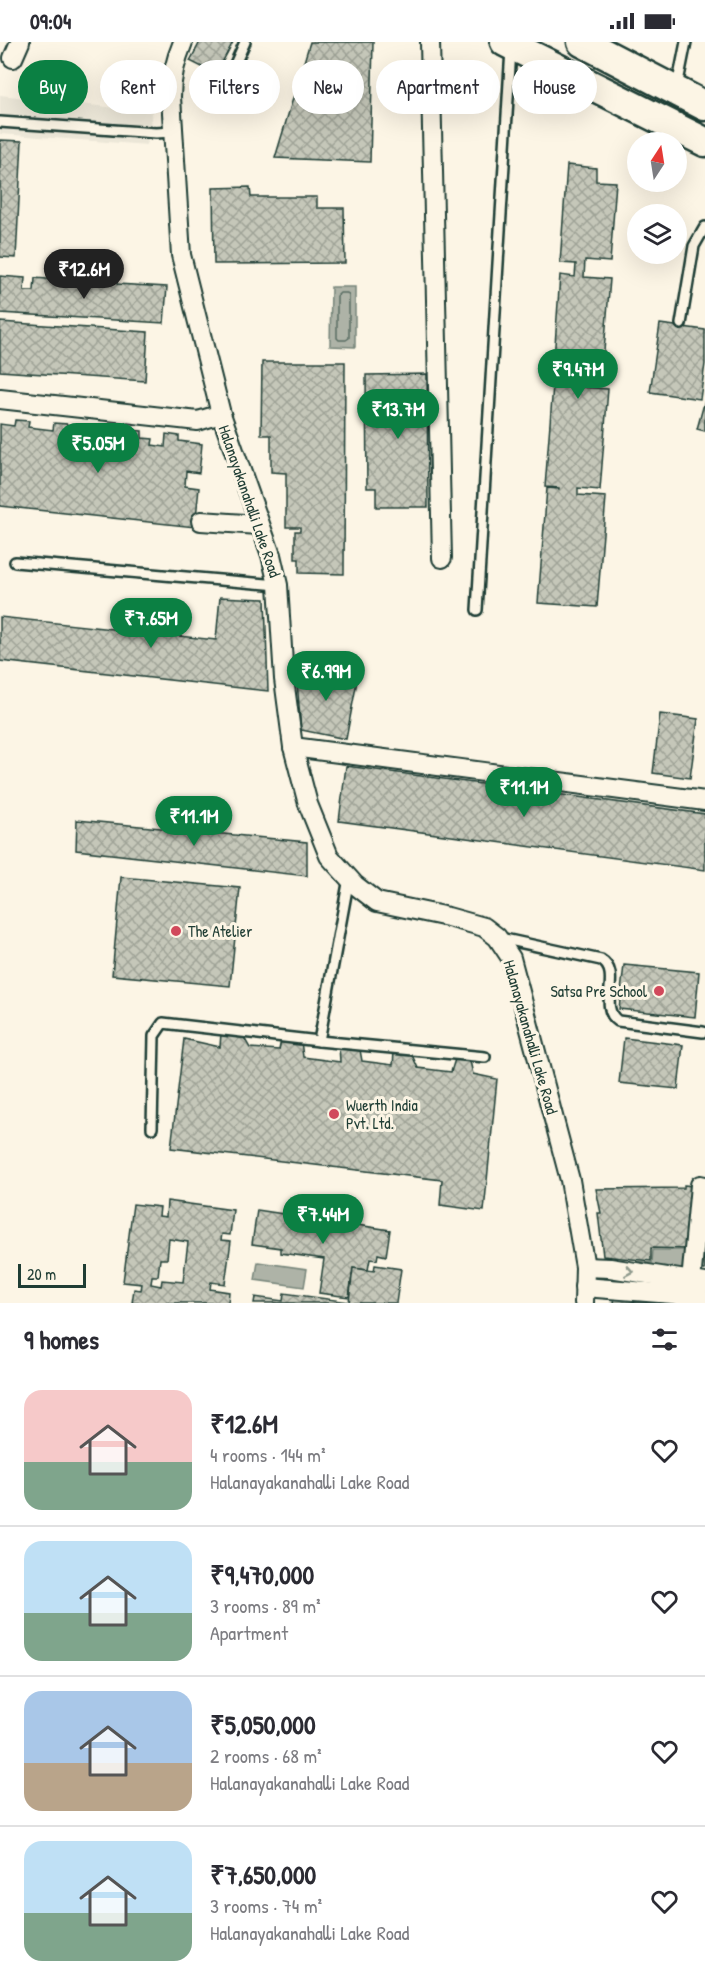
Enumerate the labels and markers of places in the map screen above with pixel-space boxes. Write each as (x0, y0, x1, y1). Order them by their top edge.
pin: ₹12.6M (35, 249, 133, 300)
pin: ₹9.47M (529, 349, 627, 400)
pin: ₹13.7M (349, 389, 447, 440)
pin: ₹5.05M (49, 423, 147, 474)
pin: ₹7.65M (102, 598, 200, 649)
pin: ₹6.99M (277, 651, 375, 702)
pin: ₹11.1M (475, 767, 573, 818)
pin: ₹11.1M (145, 796, 243, 847)
place label: The Atelier (188, 920, 252, 942)
marker: The Atelier (169, 924, 183, 938)
place label: Satsa Pre School (550, 980, 648, 1002)
marker: Satsa Pre School (652, 984, 666, 998)
place label: Wuerth India Pvt. Ltd. (346, 1094, 418, 1134)
marker: Wuerth India Pvt. Ltd. (327, 1107, 341, 1121)
pin: ₹7.44M (274, 1194, 372, 1245)

